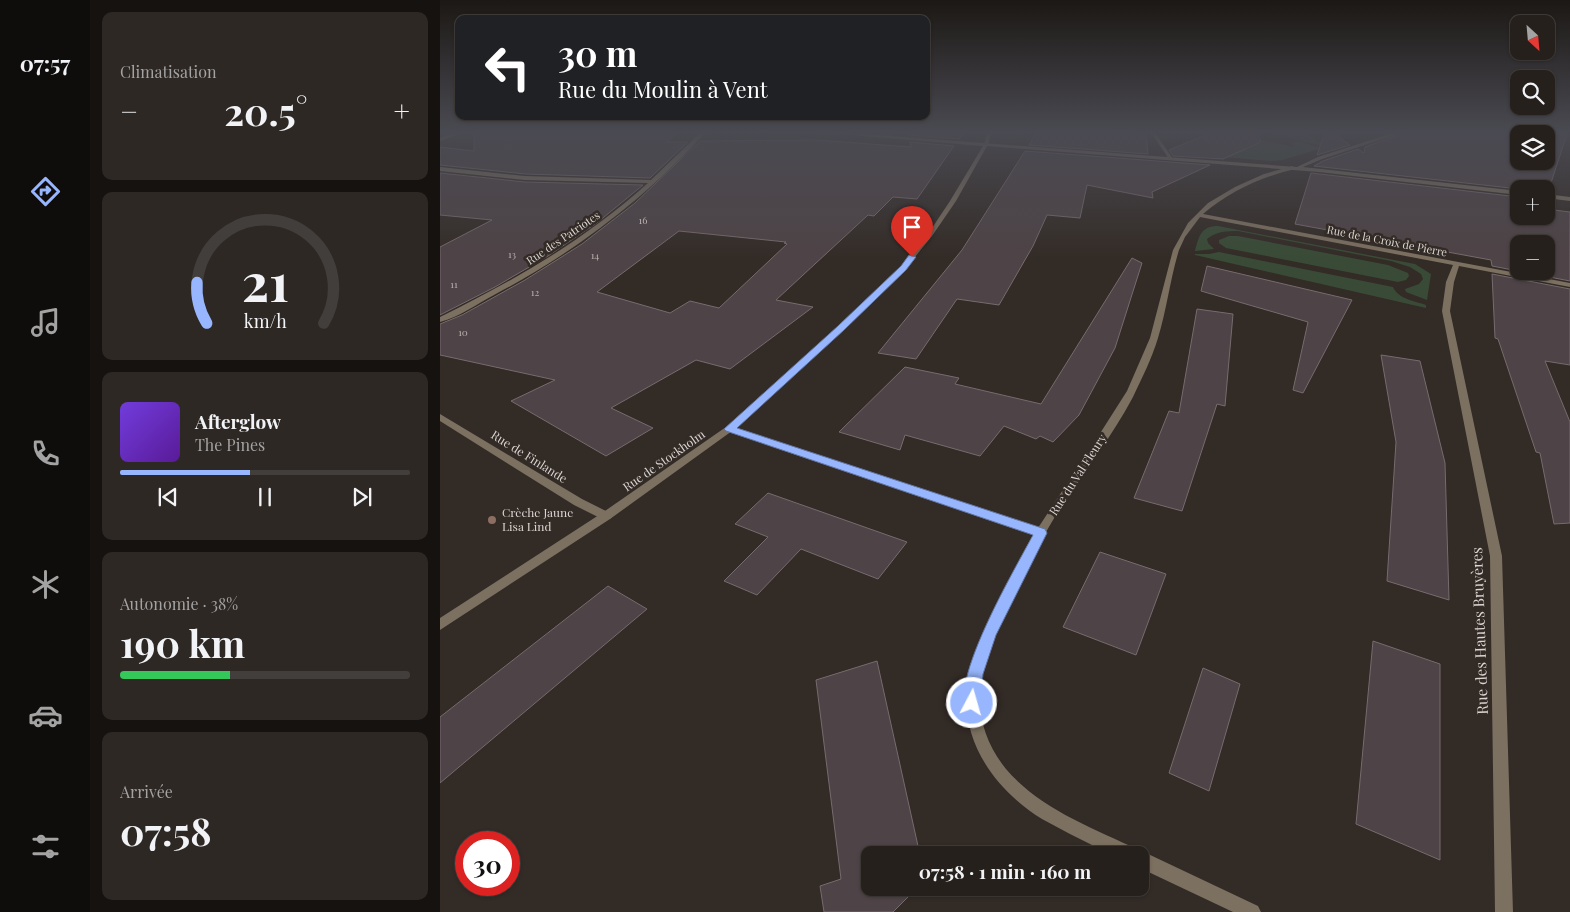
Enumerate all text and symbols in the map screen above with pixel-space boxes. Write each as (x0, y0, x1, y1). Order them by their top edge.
north arrow (1510, 15, 1555, 60)
map controls (1510, 15, 1555, 280)
text: 30 m (558, 29, 638, 76)
icon: left (475, 35, 540, 100)
text: 07:57 (20, 48, 70, 78)
text: Climatisation (120, 61, 217, 82)
button: search (1510, 70, 1555, 115)
text: Rue du Moulin à Vent (558, 74, 768, 104)
text: 20.5° (224, 85, 307, 136)
text: − (120, 92, 138, 129)
text: + (394, 92, 410, 129)
button: layers (1510, 125, 1555, 170)
icon: directions (28, 174, 63, 209)
button: + (1510, 180, 1555, 225)
pin (891, 206, 933, 257)
street label: Rue des Patriotes (523, 207, 602, 268)
house number: 16 (639, 213, 647, 227)
icon: arrive (898, 213, 926, 241)
street label: Rue de la Croix de Pierre (1326, 221, 1449, 260)
button: − (1510, 235, 1555, 280)
text: 21 (241, 246, 289, 315)
house number: 13 (508, 247, 517, 261)
house number: 14 (591, 248, 599, 262)
house number: 11 (450, 277, 458, 291)
house number: 12 (531, 285, 539, 299)
icon: music (28, 305, 63, 340)
text: km/h (244, 309, 287, 332)
house number: 10 (458, 325, 468, 339)
text: Afterglow (195, 408, 281, 434)
street label: Rue de Finlande (488, 426, 571, 486)
street label: Rue de Stockholm (619, 426, 708, 495)
street label: Rue du Val Fleury (1045, 431, 1109, 518)
text: The Pines (195, 434, 265, 455)
icon: phone (28, 436, 63, 471)
icon: previous (154, 483, 182, 511)
icon: pause (251, 483, 279, 511)
icon: next (348, 483, 376, 511)
place label: Crèche Jaune Lisa Lind (502, 504, 573, 534)
marker: Crèche Jaune Lisa Lind (486, 514, 498, 526)
street label: Rue des Hautes Bruyères (1466, 547, 1492, 715)
icon: climate (28, 567, 63, 602)
text: Autonomie · 38% (120, 593, 238, 614)
text: 190 km (120, 617, 245, 668)
position arrow (945, 676, 997, 728)
icon: car (28, 698, 63, 733)
text: Arrivée (120, 781, 173, 802)
text: 07:58 (120, 805, 212, 856)
icon: filters (28, 829, 63, 864)
speed limit sign: 30 (455, 831, 520, 896)
text: 07:58 · 1 min · 160 m (919, 858, 1091, 884)

